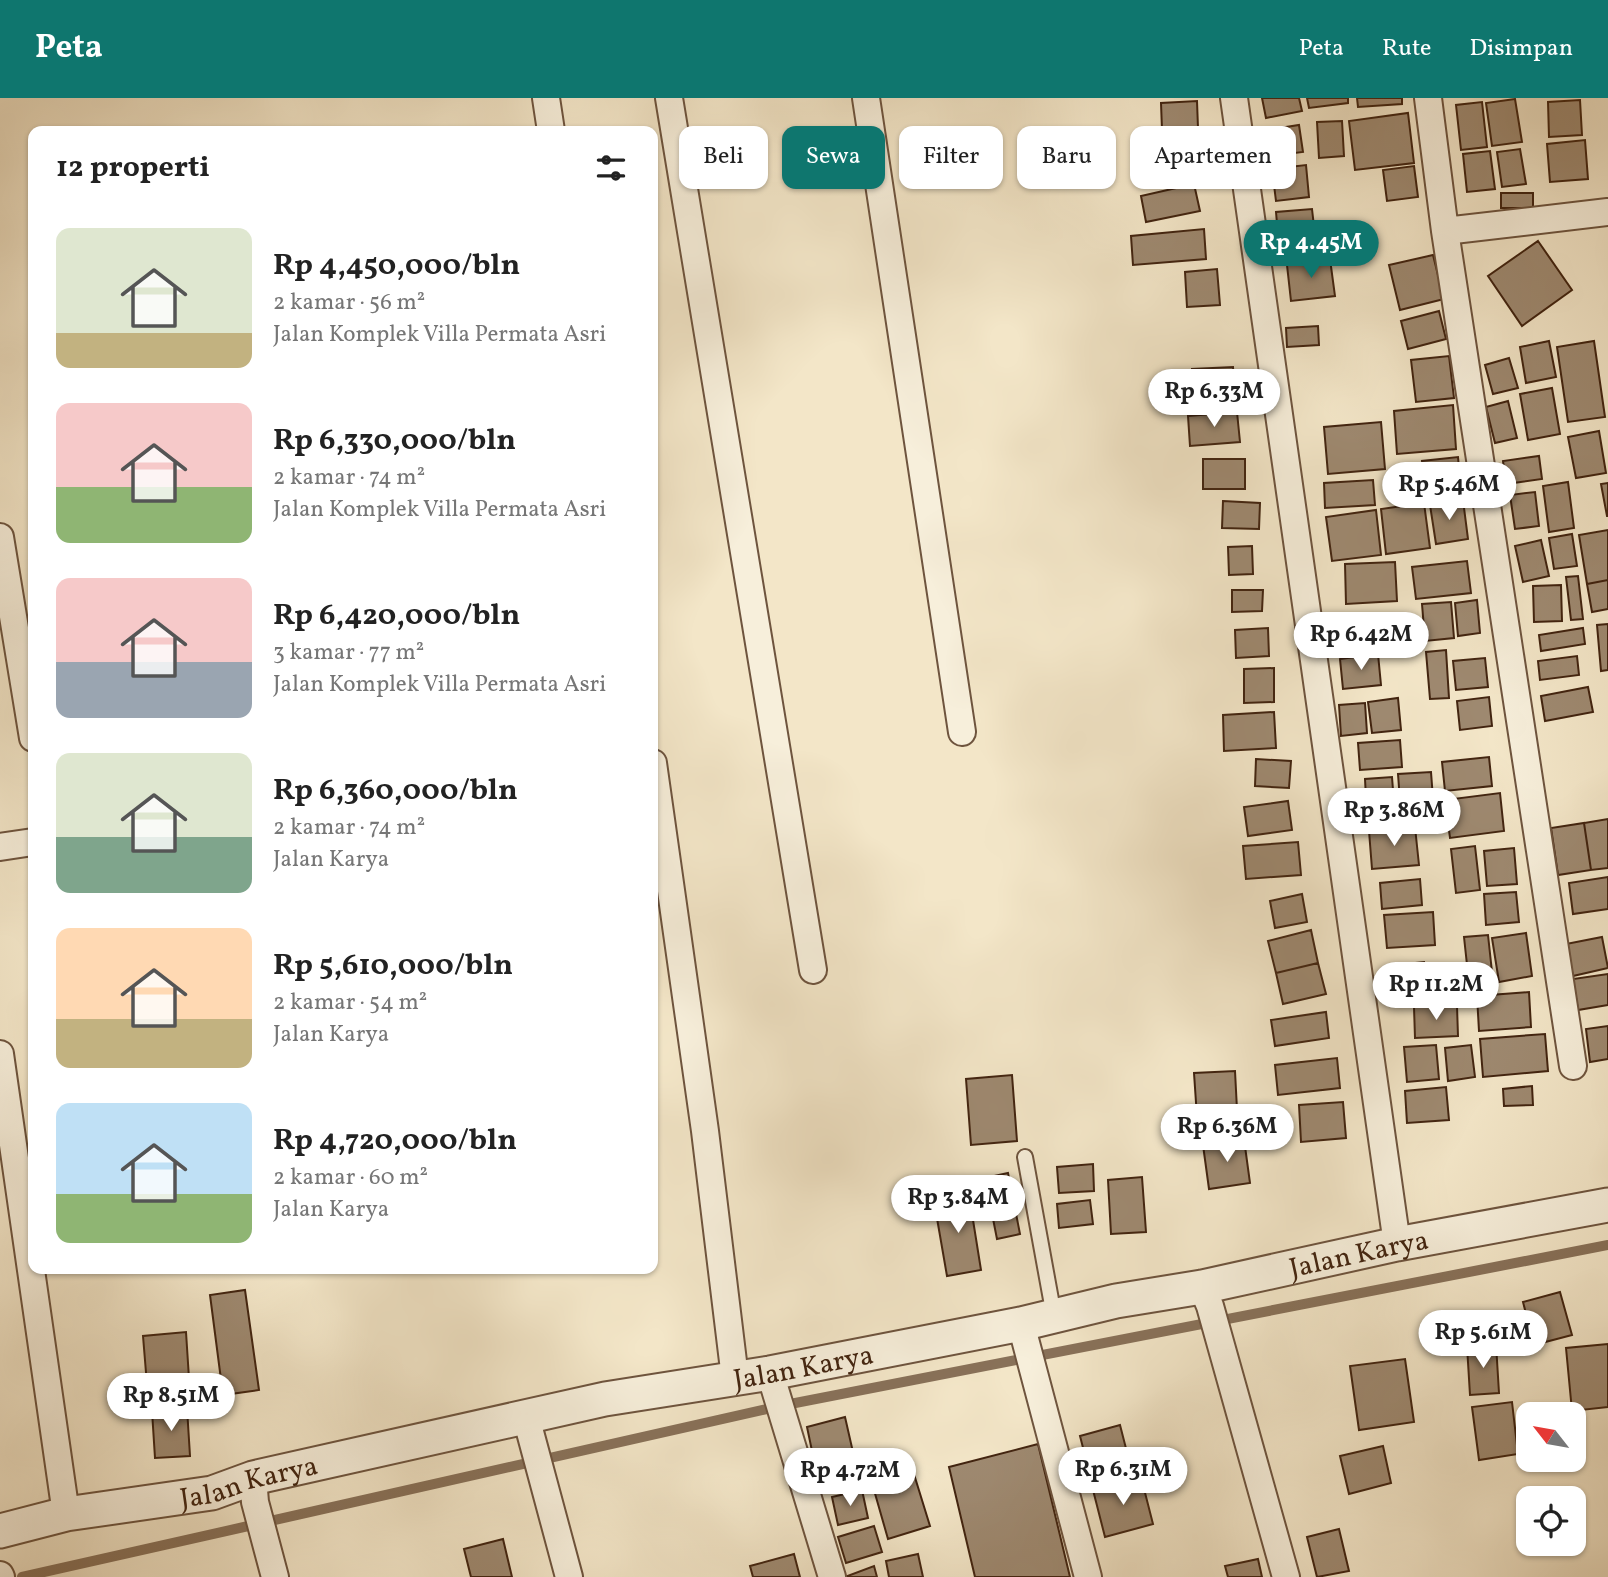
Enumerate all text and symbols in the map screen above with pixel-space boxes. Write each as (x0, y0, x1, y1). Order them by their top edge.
text: Peta (35, 26, 103, 72)
text: Peta (1299, 32, 1344, 66)
text: Rute (1382, 32, 1431, 66)
text: Disimpan (1469, 32, 1573, 66)
chip: Beli (679, 126, 768, 189)
chip: Sewa (782, 126, 885, 189)
chip: Filter (899, 126, 1003, 189)
chip: Baru (1017, 126, 1116, 189)
chip: Apartemen (1130, 126, 1296, 189)
text: 12 properti (56, 147, 210, 189)
icon: filters (592, 149, 630, 187)
pin: Rp 4.45M (1239, 220, 1383, 280)
text: Rp 4.45M (1260, 227, 1362, 259)
text: Rp 4,450,000/bln (273, 245, 520, 287)
icon: home (112, 256, 196, 340)
text: 2 kamar · 56 m² (273, 287, 425, 319)
text: Jalan Komplek Villa Permata Asri (273, 319, 606, 351)
pin: Rp 6.33M (1142, 370, 1286, 429)
text: Rp 6.33M (1164, 376, 1264, 408)
text: Rp 6,330,000/bln (273, 420, 516, 462)
icon: home (112, 431, 196, 515)
text: 2 kamar · 74 m² (273, 462, 425, 494)
pin: Rp 5.46M (1377, 462, 1521, 522)
text: Rp 5.46M (1398, 469, 1500, 501)
text: Jalan Komplek Villa Permata Asri (273, 494, 606, 526)
text: Rp 6,420,000/bln (273, 595, 520, 637)
icon: home (112, 606, 196, 690)
pin: Rp 6.42M (1289, 612, 1433, 672)
text: Rp 6.42M (1310, 619, 1412, 651)
text: 3 kamar · 77 m² (273, 637, 424, 669)
text: Jalan Komplek Villa Permata Asri (273, 669, 606, 701)
text: Rp 6,360,000/bln (273, 770, 518, 812)
icon: home (112, 781, 196, 865)
pin: Rp 3.86M (1322, 788, 1466, 848)
text: Rp 3.86M (1344, 795, 1444, 827)
text: 2 kamar · 74 m² (273, 812, 425, 844)
text: Jalan Karya (273, 844, 389, 876)
text: Rp 5,610,000/bln (273, 945, 513, 987)
icon: home (112, 956, 196, 1040)
pin: Rp 11.2M (1364, 962, 1508, 1022)
text: Rp 11.2M (1389, 969, 1483, 1001)
text: 2 kamar · 54 m² (273, 987, 427, 1019)
text: Jalan Karya (273, 1019, 389, 1051)
pin: Rp 6.36M (1155, 1104, 1299, 1164)
text: Rp 6.36M (1177, 1111, 1277, 1143)
text: Rp 4,720,000/bln (273, 1120, 517, 1162)
icon: home (112, 1131, 196, 1215)
text: 2 kamar · 60 m² (273, 1162, 428, 1194)
pin: Rp 3.84M (886, 1176, 1030, 1235)
text: Rp 3.84M (907, 1182, 1009, 1214)
text: Jalan Karya (273, 1194, 389, 1226)
street label: Jalan Karya (1286, 1222, 1432, 1289)
pin: Rp 5.61M (1411, 1310, 1555, 1370)
text: Rp 5.61M (1435, 1317, 1531, 1349)
street label: Jalan Karya (731, 1336, 877, 1400)
pin: Rp 8.51M (99, 1374, 243, 1433)
text: Rp 8.51M (123, 1380, 219, 1412)
north arrow (1516, 1402, 1586, 1472)
map controls (1516, 1402, 1586, 1556)
street label: Jalan Karya (177, 1447, 322, 1519)
pin: Rp 4.72M (778, 1448, 922, 1508)
pin: Rp 6.31M (1051, 1448, 1195, 1507)
text: Rp 6.31M (1074, 1454, 1172, 1486)
text: Rp 4.72M (800, 1455, 900, 1487)
button: locate (1516, 1486, 1586, 1556)

